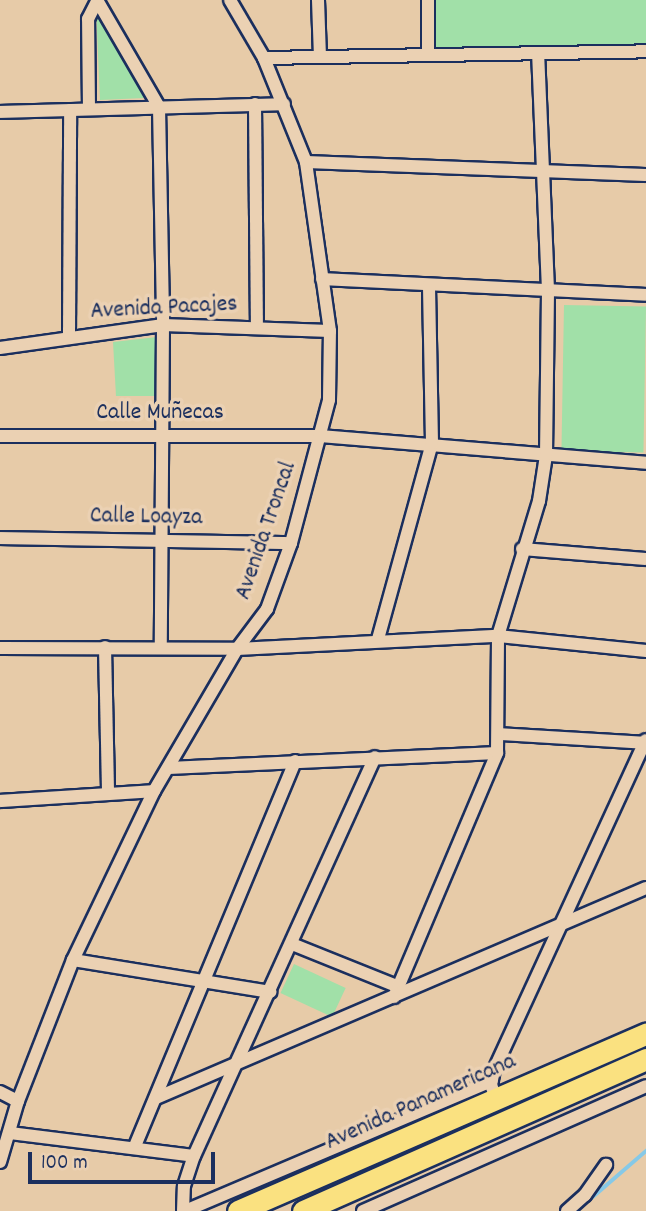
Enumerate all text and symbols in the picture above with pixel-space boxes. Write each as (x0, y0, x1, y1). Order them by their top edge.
street label: Avenida Pacajes (90, 291, 238, 327)
street label: Calle Muñecas (96, 400, 224, 428)
street label: Avenida Troncal (230, 458, 304, 604)
street label: Calle Loayza (90, 503, 202, 533)
street label: Avenida Panamericana (321, 1048, 521, 1158)
scale bar (32, 1138, 219, 1182)
text: 100 m (41, 1149, 88, 1179)

